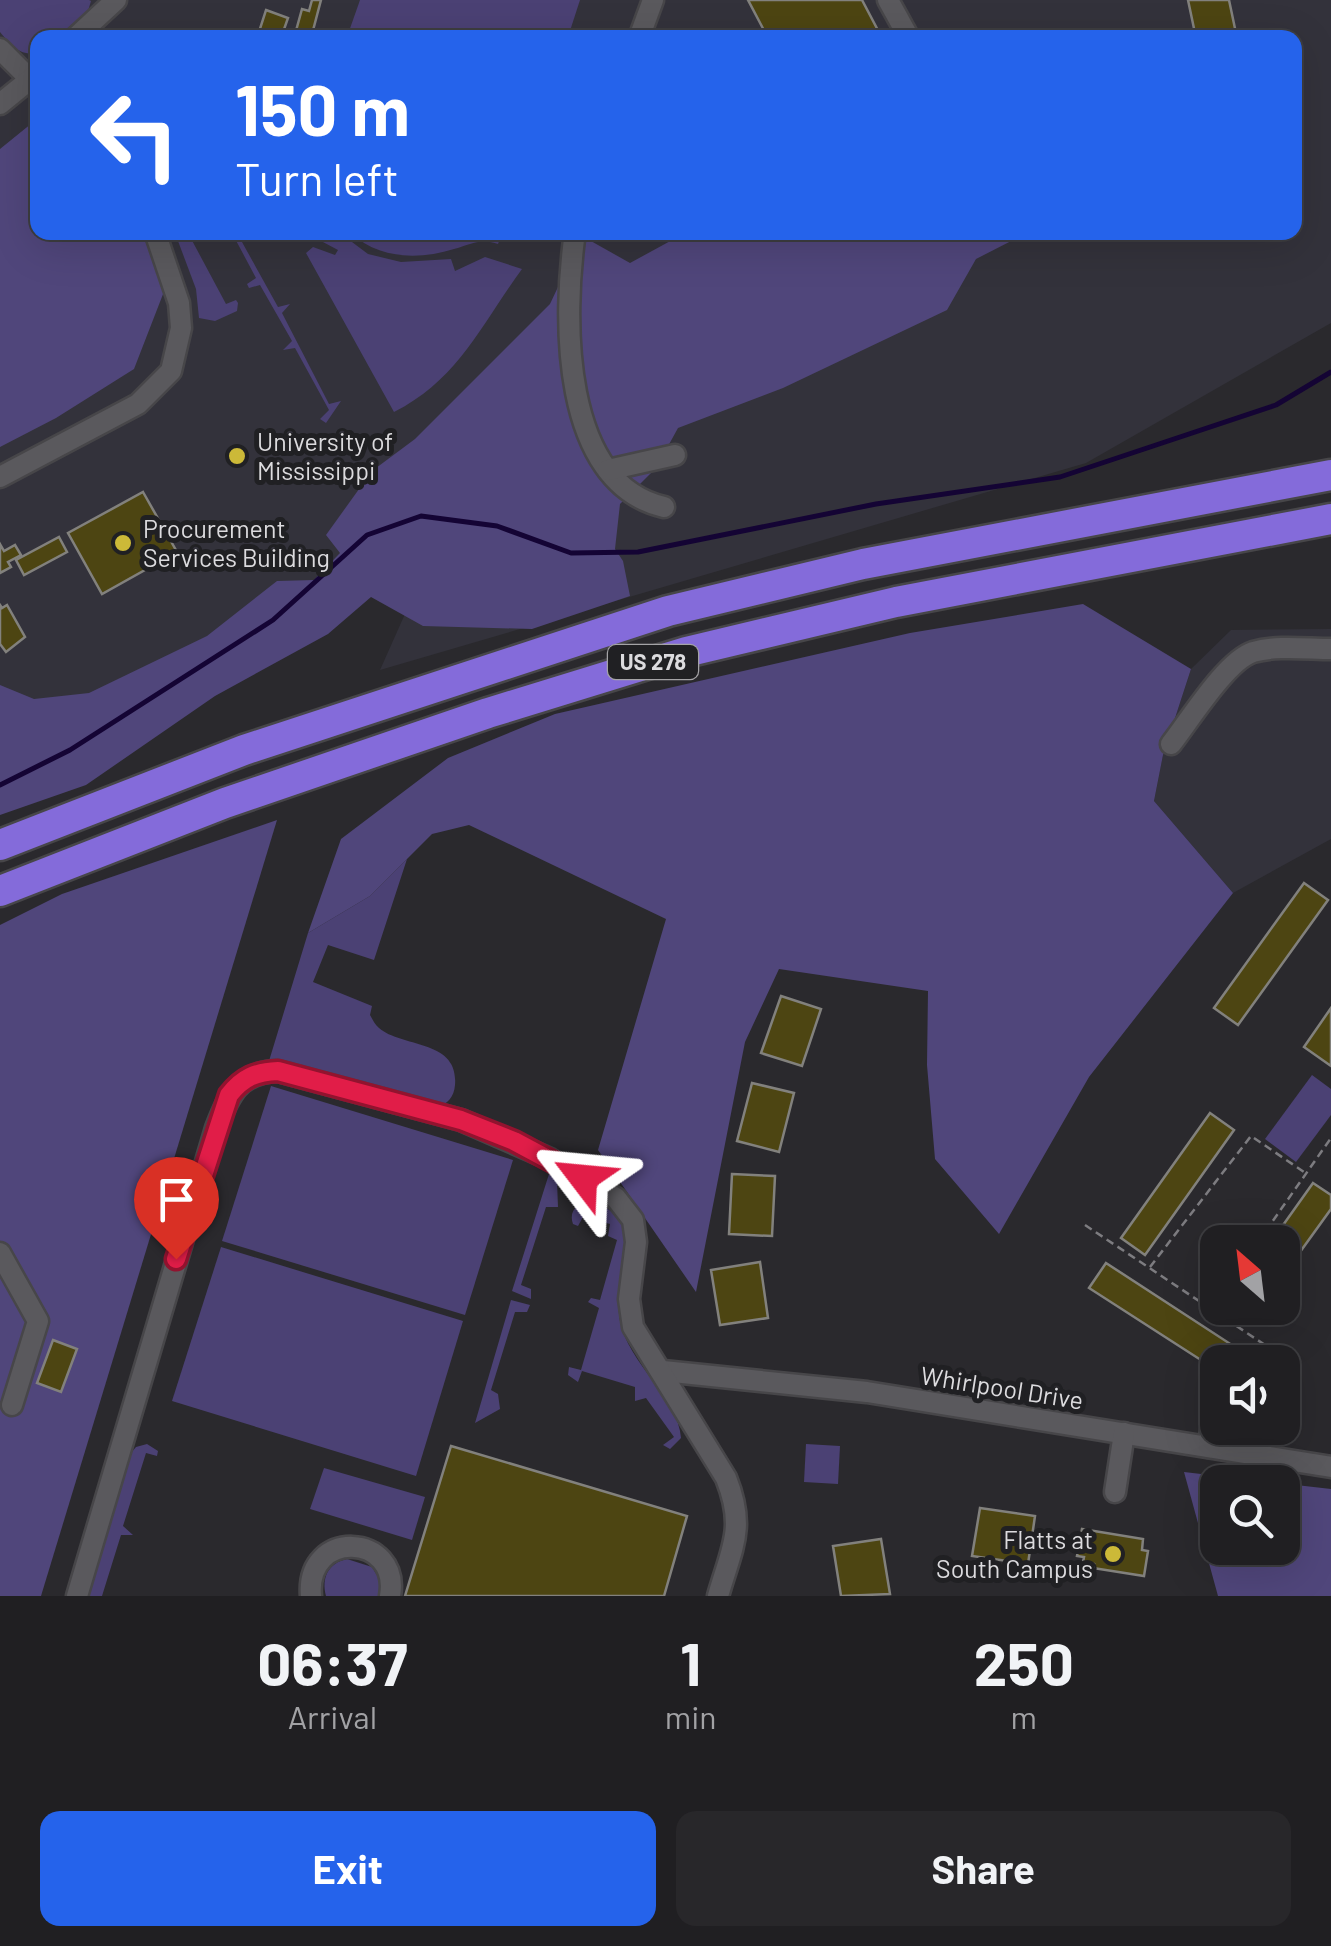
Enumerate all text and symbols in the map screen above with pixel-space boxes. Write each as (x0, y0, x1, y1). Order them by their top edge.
text: 150 m (235, 66, 410, 150)
icon: left (70, 70, 200, 200)
text: Turn left (235, 151, 399, 205)
place label: University of Mississippi (257, 426, 393, 485)
marker: University of Mississippi (226, 445, 248, 467)
place label: Procurement Services Building (143, 513, 330, 572)
marker: Procurement Services Building (112, 532, 134, 554)
road number: US 278 (608, 645, 698, 679)
position arrow (531, 1126, 635, 1230)
pin (134, 1157, 219, 1260)
icon: arrive (149, 1172, 204, 1227)
north arrow (1200, 1225, 1300, 1325)
map controls (1200, 1225, 1300, 1565)
button: sound (1200, 1345, 1300, 1445)
street label: Whirlpool Drive (919, 1359, 1085, 1415)
button: search (1200, 1465, 1300, 1565)
place label: Flatts at South Campus (936, 1524, 1093, 1583)
marker: Flatts at South Campus (1102, 1543, 1124, 1565)
text: 06:37 (257, 1626, 408, 1698)
text: 1 (680, 1626, 701, 1698)
text: 250 (974, 1626, 1074, 1698)
text: Arrival (288, 1697, 377, 1735)
text: min (665, 1697, 717, 1735)
text: m (1011, 1697, 1037, 1735)
button: Exit (40, 1811, 656, 1926)
button: Share (676, 1811, 1291, 1926)

